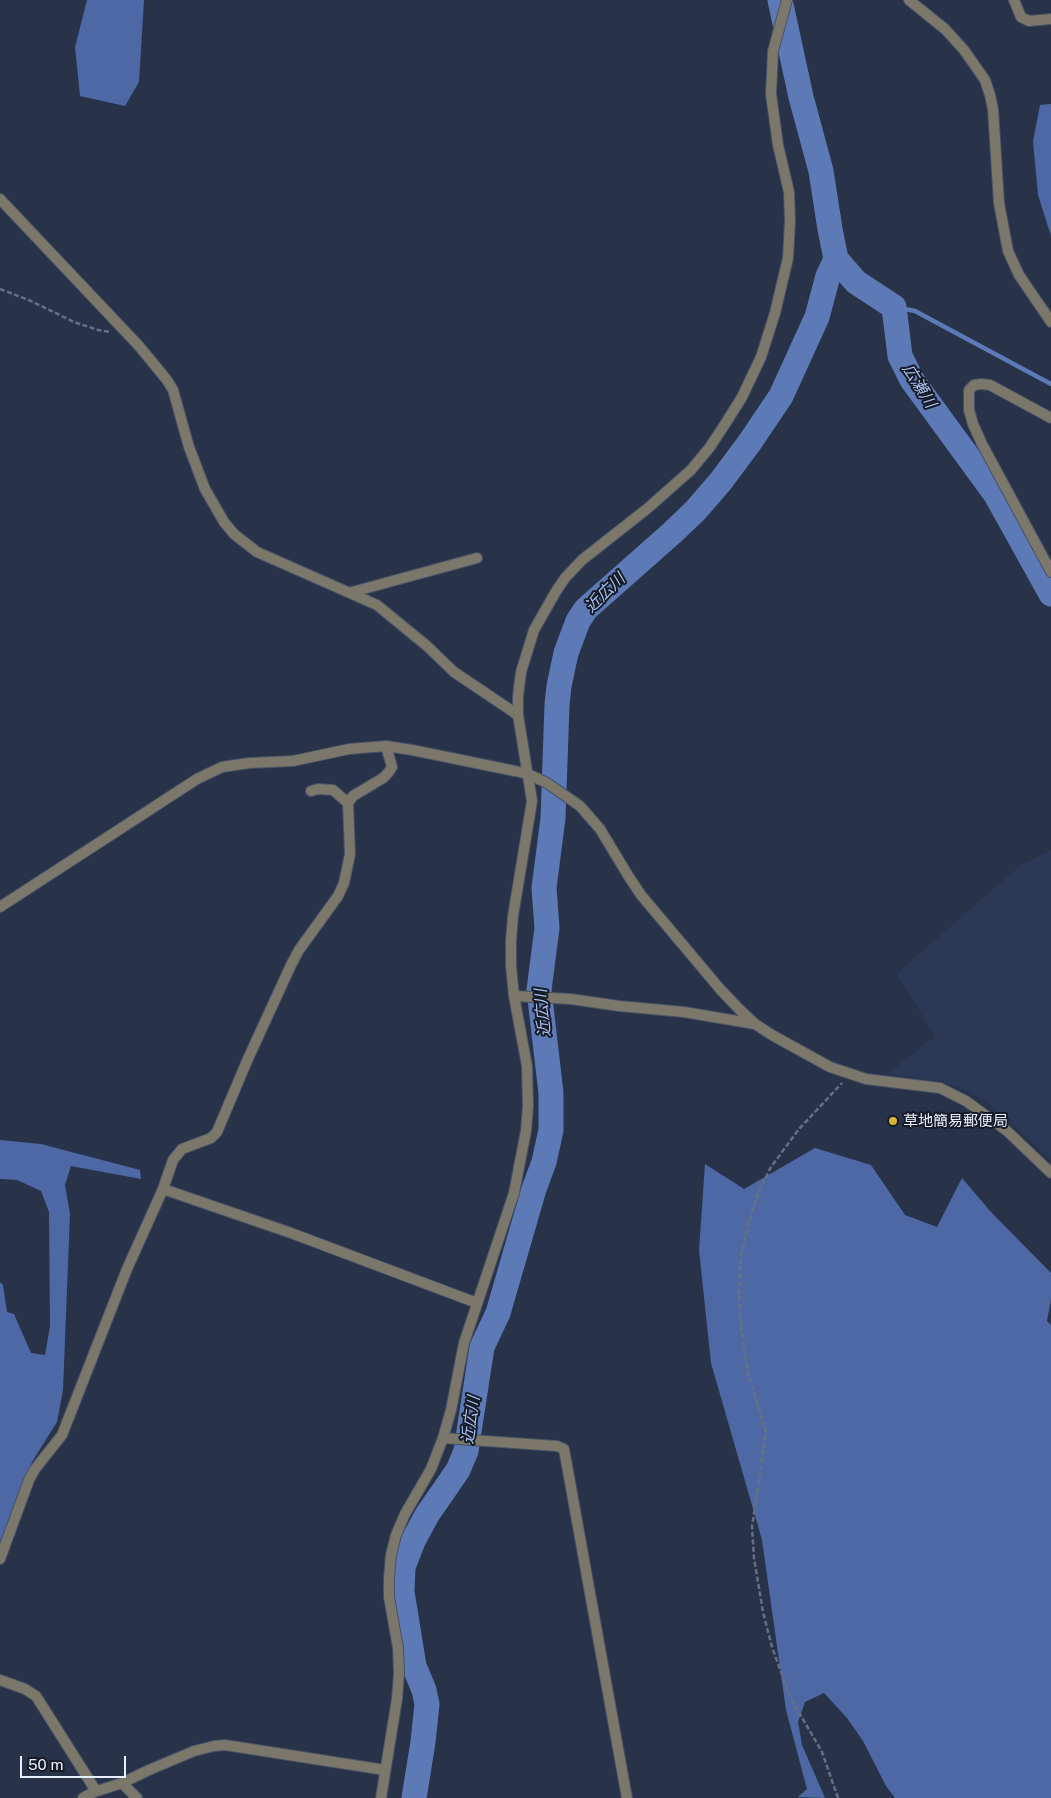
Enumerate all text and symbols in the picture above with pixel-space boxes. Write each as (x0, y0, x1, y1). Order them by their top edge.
water label: 広瀬川 (898, 361, 940, 411)
water label: 近広川 (581, 569, 629, 617)
water label: 近広川 (531, 988, 555, 1038)
place label: 草地簡易郵便局 (903, 1112, 1008, 1130)
marker: 草地簡易郵便局 (887, 1115, 899, 1127)
water label: 近広川 (458, 1395, 484, 1445)
scale bar (22, 1746, 129, 1778)
text: 50 m (28, 1756, 63, 1773)

